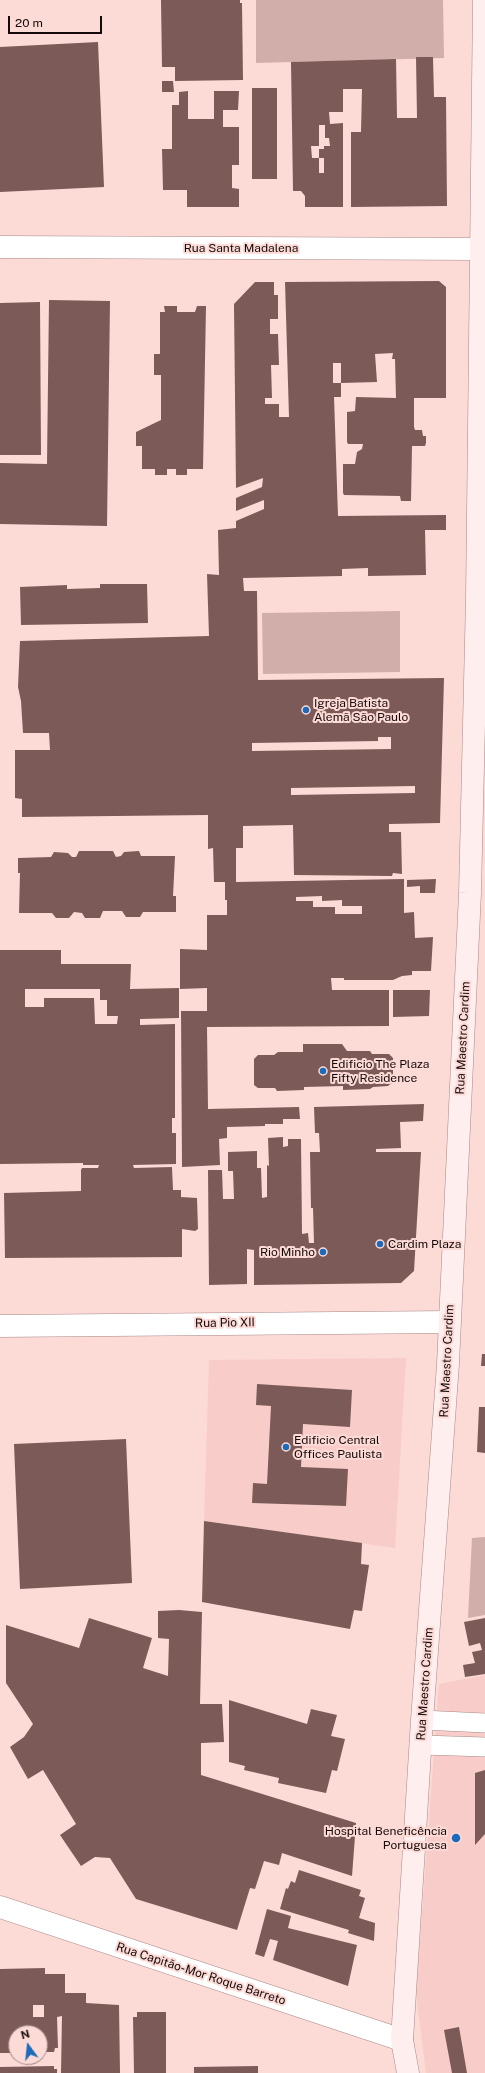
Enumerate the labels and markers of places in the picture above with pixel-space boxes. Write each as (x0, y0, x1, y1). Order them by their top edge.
place label: Igreja Batista Alemã São Paulo (314, 696, 408, 724)
marker: Igreja Batista Alemã São Paulo (301, 705, 311, 715)
place label: Edificio The Plaza Fifty Residence (331, 1057, 429, 1085)
marker: Edificio The Plaza Fifty Residence (318, 1066, 328, 1076)
place label: Cardim Plaza (388, 1237, 461, 1251)
marker: Cardim Plaza (375, 1239, 385, 1249)
place label: Rio Minho (260, 1245, 315, 1259)
marker: Rio Minho (318, 1247, 328, 1257)
place label: Edificio Central Offices Paulista (294, 1433, 382, 1461)
marker: Edificio Central Offices Paulista (281, 1442, 291, 1452)
place label: Hospital Beneficência Portuguesa (325, 1824, 447, 1852)
marker: Hospital Beneficência Portuguesa (450, 1832, 462, 1844)

